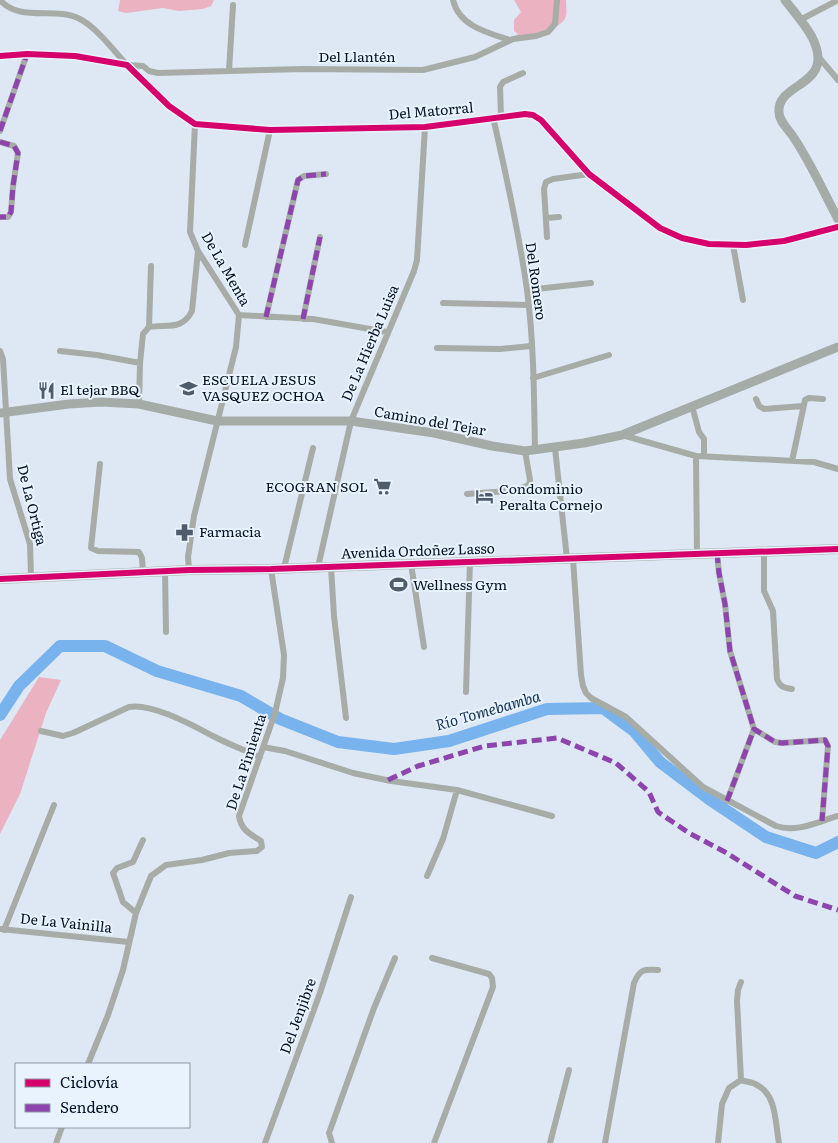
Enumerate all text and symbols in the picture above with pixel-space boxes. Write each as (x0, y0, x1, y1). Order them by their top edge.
street label: Del Llantén (319, 46, 395, 66)
street label: Del Matorral (388, 96, 475, 124)
street label: De La Menta (197, 228, 256, 310)
street label: Del Romero (522, 241, 552, 321)
street label: De La Hierba Luisa (335, 281, 403, 404)
place label: ESCUELA JESUS VASQUEZ OCHOA (202, 369, 325, 405)
school or university icon: ESCUELA JESUS VASQUEZ OCHOA (178, 378, 198, 398)
place label: El tejar BBQ (60, 379, 142, 399)
restaurant icon: El tejar BBQ (36, 380, 56, 400)
street label: Camino del Tejar (373, 400, 488, 440)
street label: De La Ortiga (13, 462, 53, 548)
place label: ECOGRAN SOL (265, 476, 368, 496)
supermarket icon: ECOGRAN SOL (372, 477, 392, 497)
place label: Condominio Peralta Cornejo (499, 478, 603, 514)
hotel icon: Condominio Peralta Cornejo (475, 487, 495, 507)
place label: Farmacia (199, 521, 262, 541)
pharmacy icon: Farmacia (175, 522, 195, 542)
street label: Avenida Ordoñez Lasso (341, 537, 495, 563)
place label: Wellness Gym (413, 574, 507, 594)
sports icon: Wellness Gym (389, 575, 409, 595)
water label: Río Tomebamba (432, 683, 543, 736)
street label: De La Pimienta (220, 710, 270, 813)
street label: De La Vainilla (19, 907, 114, 937)
street label: Del Jenjibre (274, 975, 320, 1056)
legend (15, 1063, 190, 1128)
text: Ciclovía (60, 1070, 119, 1093)
text: Sendero (60, 1095, 119, 1118)

